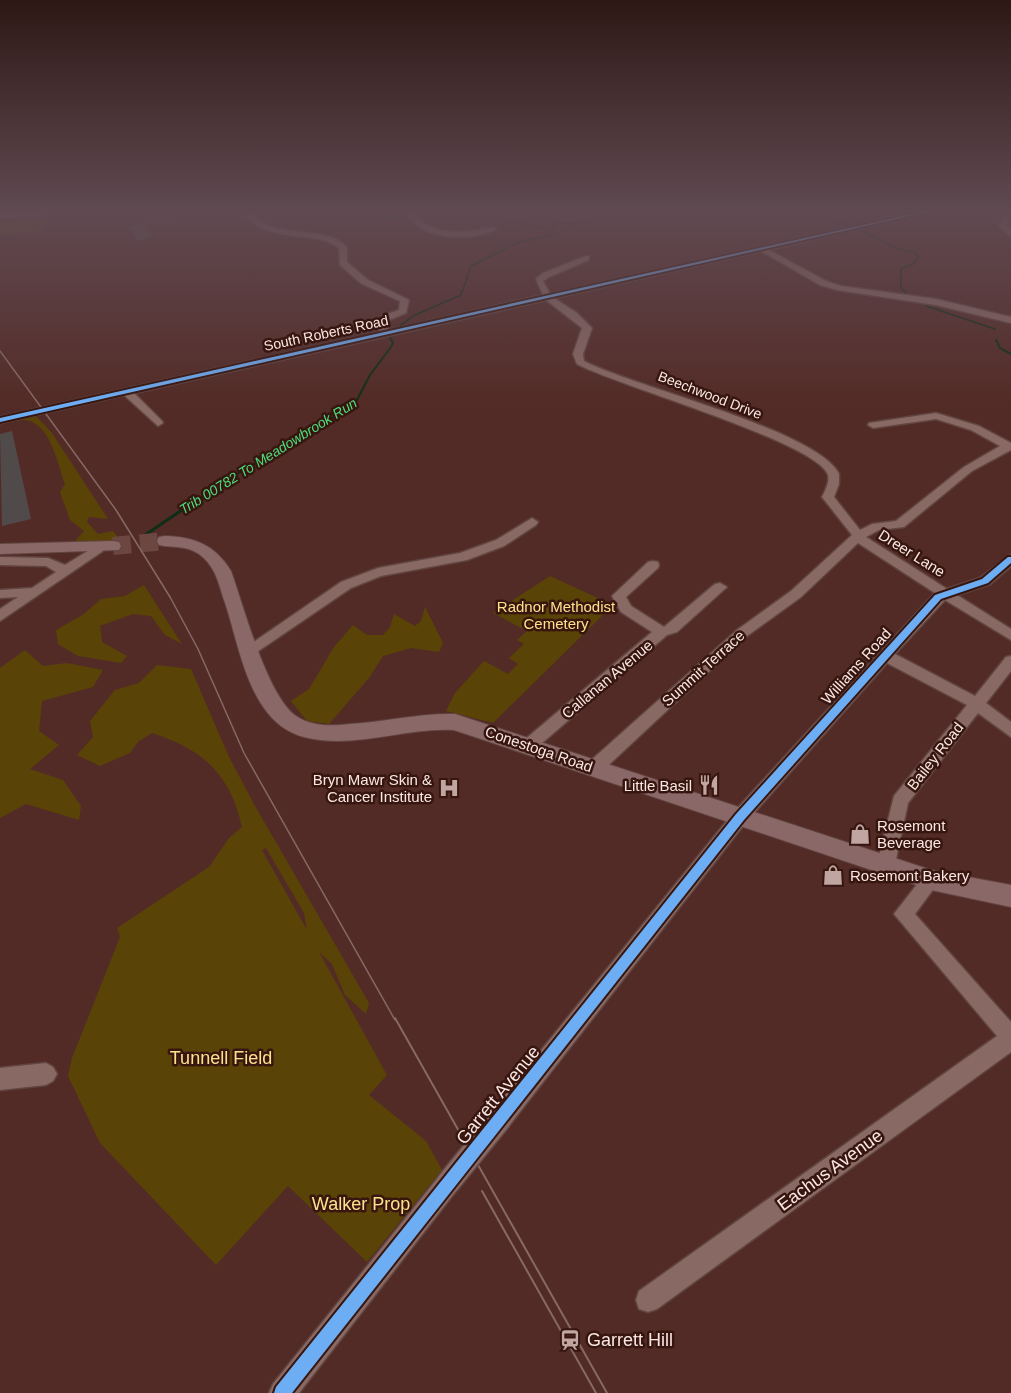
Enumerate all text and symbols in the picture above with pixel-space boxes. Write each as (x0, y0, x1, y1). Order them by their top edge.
street label: South Roberts Road (262, 312, 390, 354)
street label: Beechwood Drive (656, 368, 764, 422)
water label: Trib 00782 To Meadowbrook Run (176, 394, 360, 517)
street label: Dreer Lane (876, 526, 948, 580)
park label: Radnor Methodist Cemetery (497, 598, 616, 632)
street label: Williams Road (818, 625, 894, 707)
street label: Summit Terrace (658, 627, 748, 709)
street label: Callanan Avenue (558, 636, 656, 722)
street label: Bailey Road (903, 719, 967, 793)
street label: Conestoga Road (483, 723, 595, 775)
place label: Bryn Mawr Skin & Cancer Institute (313, 771, 432, 805)
restaurant icon: Little Basil (697, 773, 721, 797)
hospital icon: Bryn Mawr Skin & Cancer Institute (437, 776, 461, 800)
place label: Little Basil (624, 777, 692, 794)
place label: Rosemont Beverage (877, 817, 946, 851)
shop icon: Rosemont Beverage (848, 822, 872, 846)
shop icon: Rosemont Bakery (821, 863, 845, 887)
place label: Rosemont Bakery (850, 867, 970, 884)
street label: Garrett Avenue (452, 1042, 544, 1148)
park label: Tunnell Field (170, 1048, 272, 1068)
street label: Eachus Avenue (774, 1125, 886, 1215)
park label: Walker Prop (312, 1194, 410, 1214)
station icon: Garrett Hill (558, 1328, 582, 1352)
place label: Garrett Hill (587, 1330, 673, 1350)

